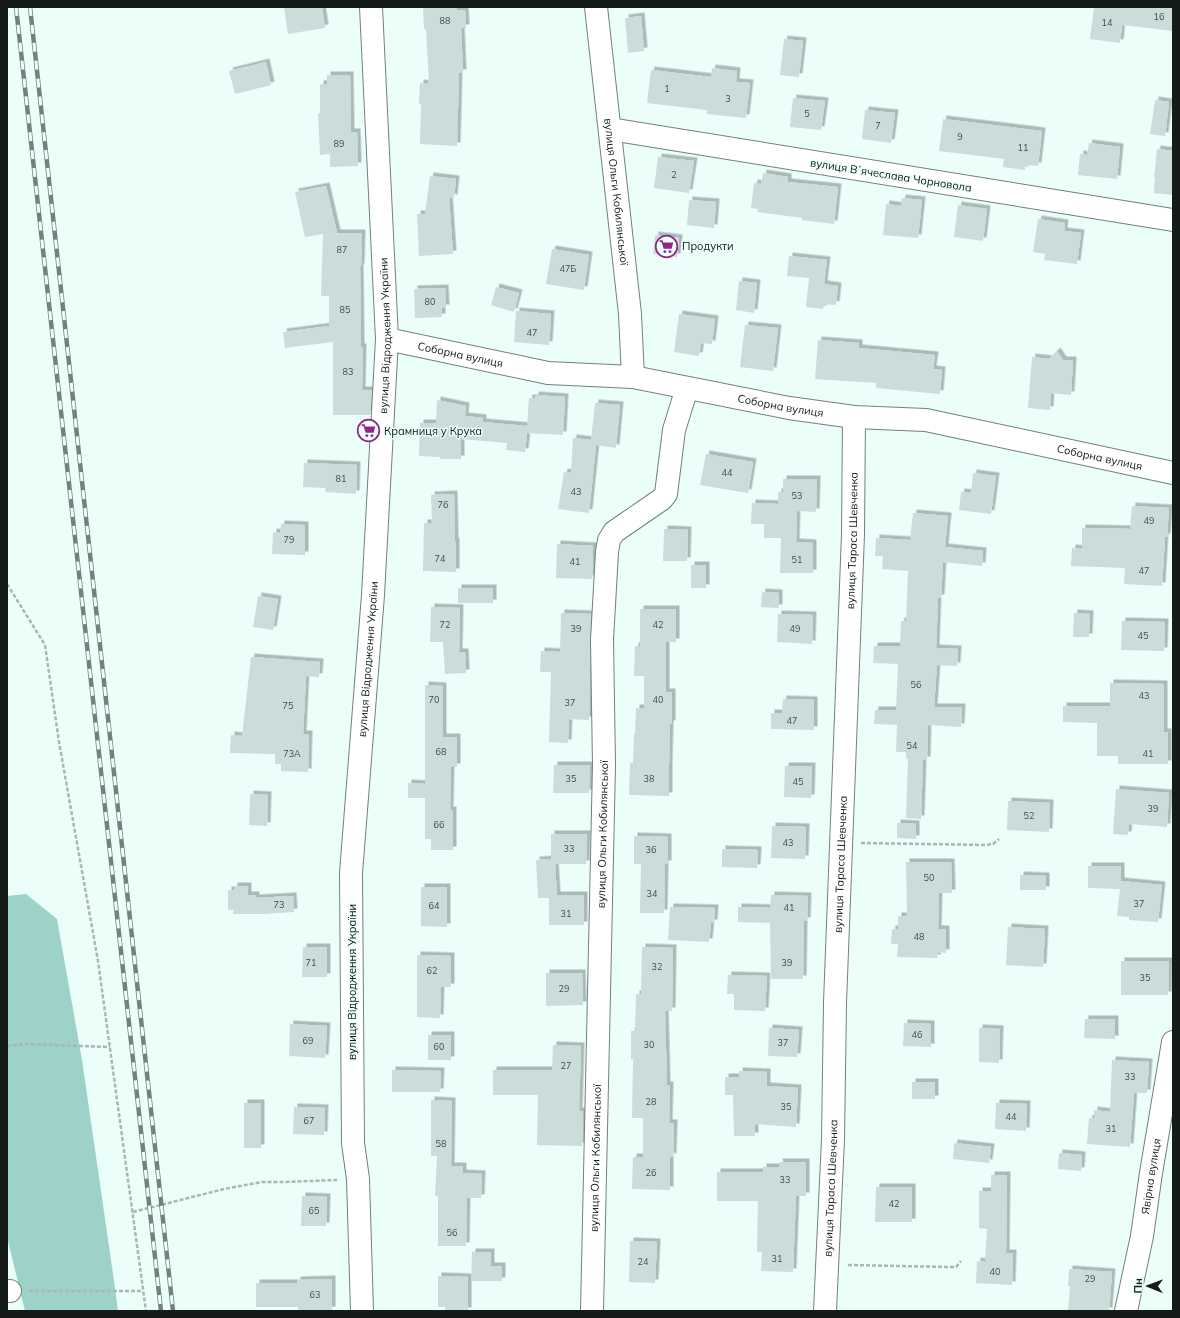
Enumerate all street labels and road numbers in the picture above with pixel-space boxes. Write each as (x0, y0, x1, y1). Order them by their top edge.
street label: вулиця Ольги Кобилянської (601, 118, 632, 266)
street label: вулиця Вʼячеслава Чорновола (809, 155, 973, 195)
street label: вулиця Відродження України (376, 257, 394, 414)
street label: Соборна вулиця (416, 339, 504, 370)
street label: Соборна вулиця (736, 391, 824, 420)
street label: Соборна вулиця (1056, 441, 1144, 473)
street label: вулиця Тараса Шевченка (843, 472, 861, 609)
street label: вулиця Відродження України (355, 581, 381, 738)
street label: вулиця Ольги Кобилянської (594, 760, 611, 908)
street label: вулиця Тараса Шевченка (831, 795, 850, 933)
street label: вулиця Відродження України (345, 904, 359, 1060)
street label: вулиця Ольги Кобилянської (587, 1084, 604, 1232)
street label: вулиця Тараса Шевченка (821, 1119, 840, 1257)
street label: Явірна вулиця (1138, 1137, 1164, 1215)

